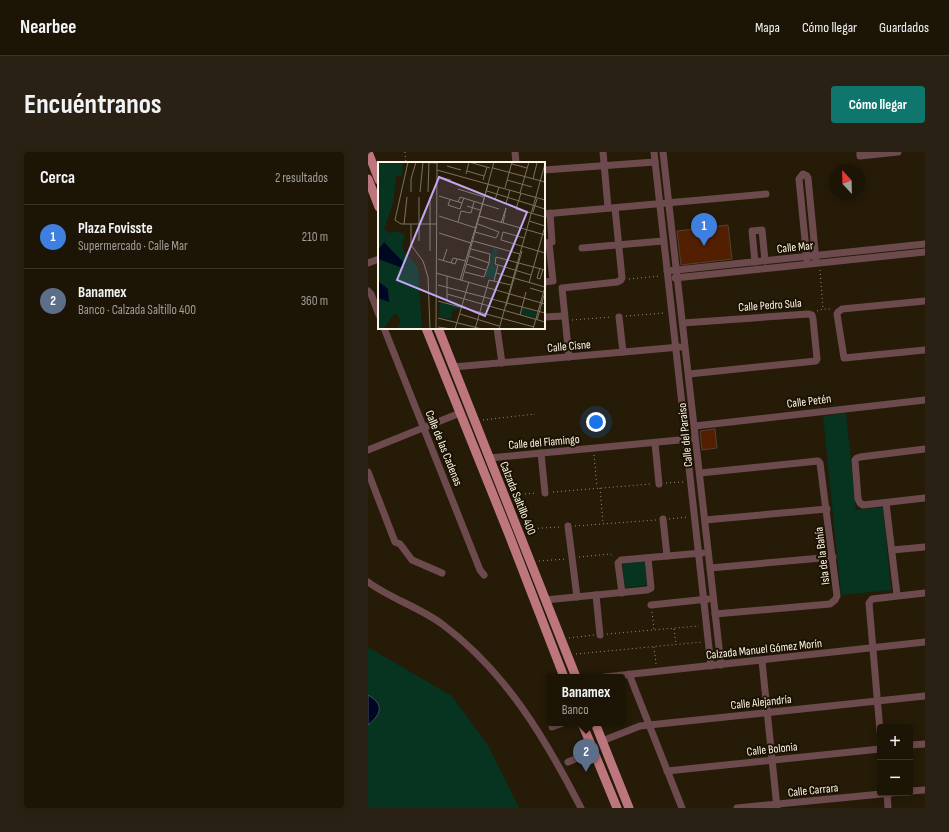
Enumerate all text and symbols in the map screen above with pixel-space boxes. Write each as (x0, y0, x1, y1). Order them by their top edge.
text: Nearbee (20, 16, 76, 39)
text: Mapa (755, 19, 780, 36)
text: Cómo llegar (802, 19, 857, 36)
text: Guardados (879, 19, 929, 36)
button: Cómo llegar (831, 86, 925, 123)
text: Encuéntranos (24, 88, 162, 121)
inset map (378, 162, 545, 329)
north arrow (829, 164, 865, 200)
text: Cerca (40, 168, 75, 188)
text: 2 resultados (275, 170, 328, 186)
pin: 1 (691, 213, 717, 246)
text: Plaza Fovisste (78, 219, 153, 238)
text: 1 (50, 229, 56, 245)
text: 210 m (302, 229, 328, 245)
text: Supermercado · Calle Mar (78, 238, 188, 254)
street label: Calle Mar (776, 238, 815, 257)
text: Banamex (78, 283, 127, 302)
text: 2 (50, 293, 56, 309)
text: 360 m (301, 293, 328, 309)
street label: Calle Pedro Sula (738, 296, 803, 315)
text: Banco · Calzada Saltillo 400 (78, 302, 196, 318)
street label: Calle Cisne (547, 337, 592, 356)
street label: Calle Petén (786, 391, 832, 412)
street label: Calle del Paraíso (675, 402, 696, 468)
street label: Calle de las Cadenas (422, 408, 466, 488)
your location (586, 412, 606, 432)
street label: Calle del Flamingo (508, 432, 580, 453)
street label: Calzada Saltillo 400 (496, 459, 539, 537)
street label: Isla de la Bahía (811, 526, 833, 586)
street label: Calzada Manuel Gómez Morín (705, 636, 823, 663)
popup (547, 674, 625, 726)
text: Banamex (562, 683, 610, 702)
street label: Calle Alejandría (730, 692, 793, 713)
text: Banco (562, 702, 589, 718)
map controls (877, 724, 913, 796)
button: + (877, 724, 913, 760)
pin: 2 (573, 739, 599, 772)
street label: Calle Bolonia (746, 739, 799, 760)
button: − (877, 760, 913, 796)
street label: Calle Carrara (787, 780, 840, 801)

